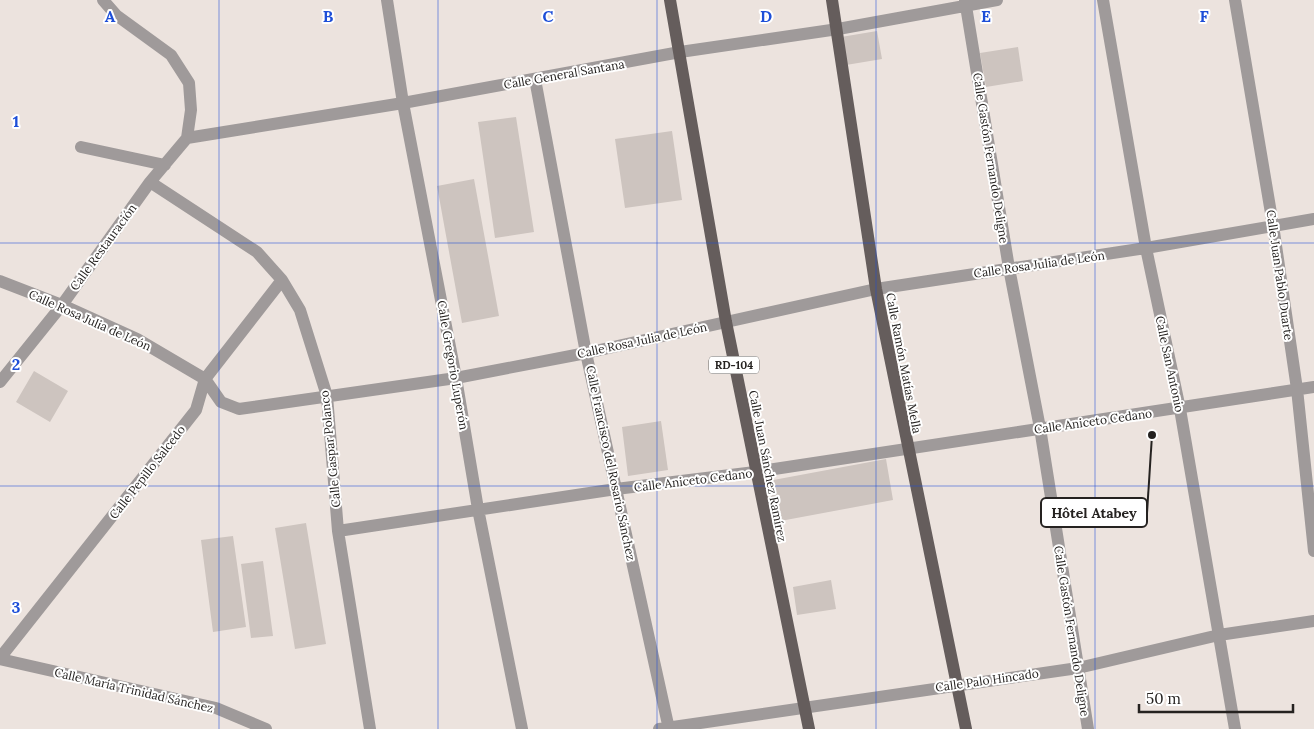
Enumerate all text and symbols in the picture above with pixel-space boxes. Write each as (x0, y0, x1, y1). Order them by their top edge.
text: A (105, 6, 116, 26)
text: B (323, 6, 334, 26)
text: C (542, 6, 554, 26)
text: D (760, 6, 772, 26)
text: E (981, 6, 991, 26)
text: F (1199, 6, 1209, 26)
street label: Calle General Santana (502, 56, 626, 92)
street label: Calle Gastón Fernando Deligne (970, 72, 1012, 245)
text: 1 (13, 111, 19, 131)
street label: Calle Restauración (66, 201, 140, 293)
street label: Calle Juan Pablo Duarte (1263, 209, 1297, 342)
street label: Calle Rosa Julia de León (972, 247, 1106, 281)
street label: Calle Rosa Julia de León (27, 286, 153, 354)
street label: Calle Ramón Matías Mella (883, 291, 925, 435)
street label: Calle Gregorio Luperón (434, 299, 472, 431)
street label: Calle San Antonio (1152, 314, 1188, 414)
street label: Calle Rosa Julia de León (576, 319, 708, 361)
text: 2 (12, 354, 20, 374)
road number: RD-104 (709, 356, 759, 374)
street label: Calle Francisco del Rosario Sánchez (583, 364, 639, 562)
street label: Calle Juan Sánchez Ramírez (746, 389, 790, 543)
street label: Calle Gaspar Polanco (316, 390, 344, 508)
street label: Calle Aniceto Cedano (1033, 405, 1153, 437)
street label: Calle Pepillo Salcedo (106, 422, 188, 522)
street label: Calle Aniceto Cedano (633, 465, 753, 495)
callout: Hôtel Atabey (1041, 498, 1147, 527)
text: Hôtel Atabey (1051, 504, 1137, 522)
street label: Calle Gastón Fernando Deligne (1051, 545, 1093, 718)
text: 3 (12, 597, 21, 617)
street label: Calle María Trinidad Sánchez (53, 664, 215, 716)
street label: Calle Palo Hincado (934, 665, 1040, 695)
scale bar (1139, 682, 1293, 714)
text: 50 m (1146, 689, 1181, 708)

